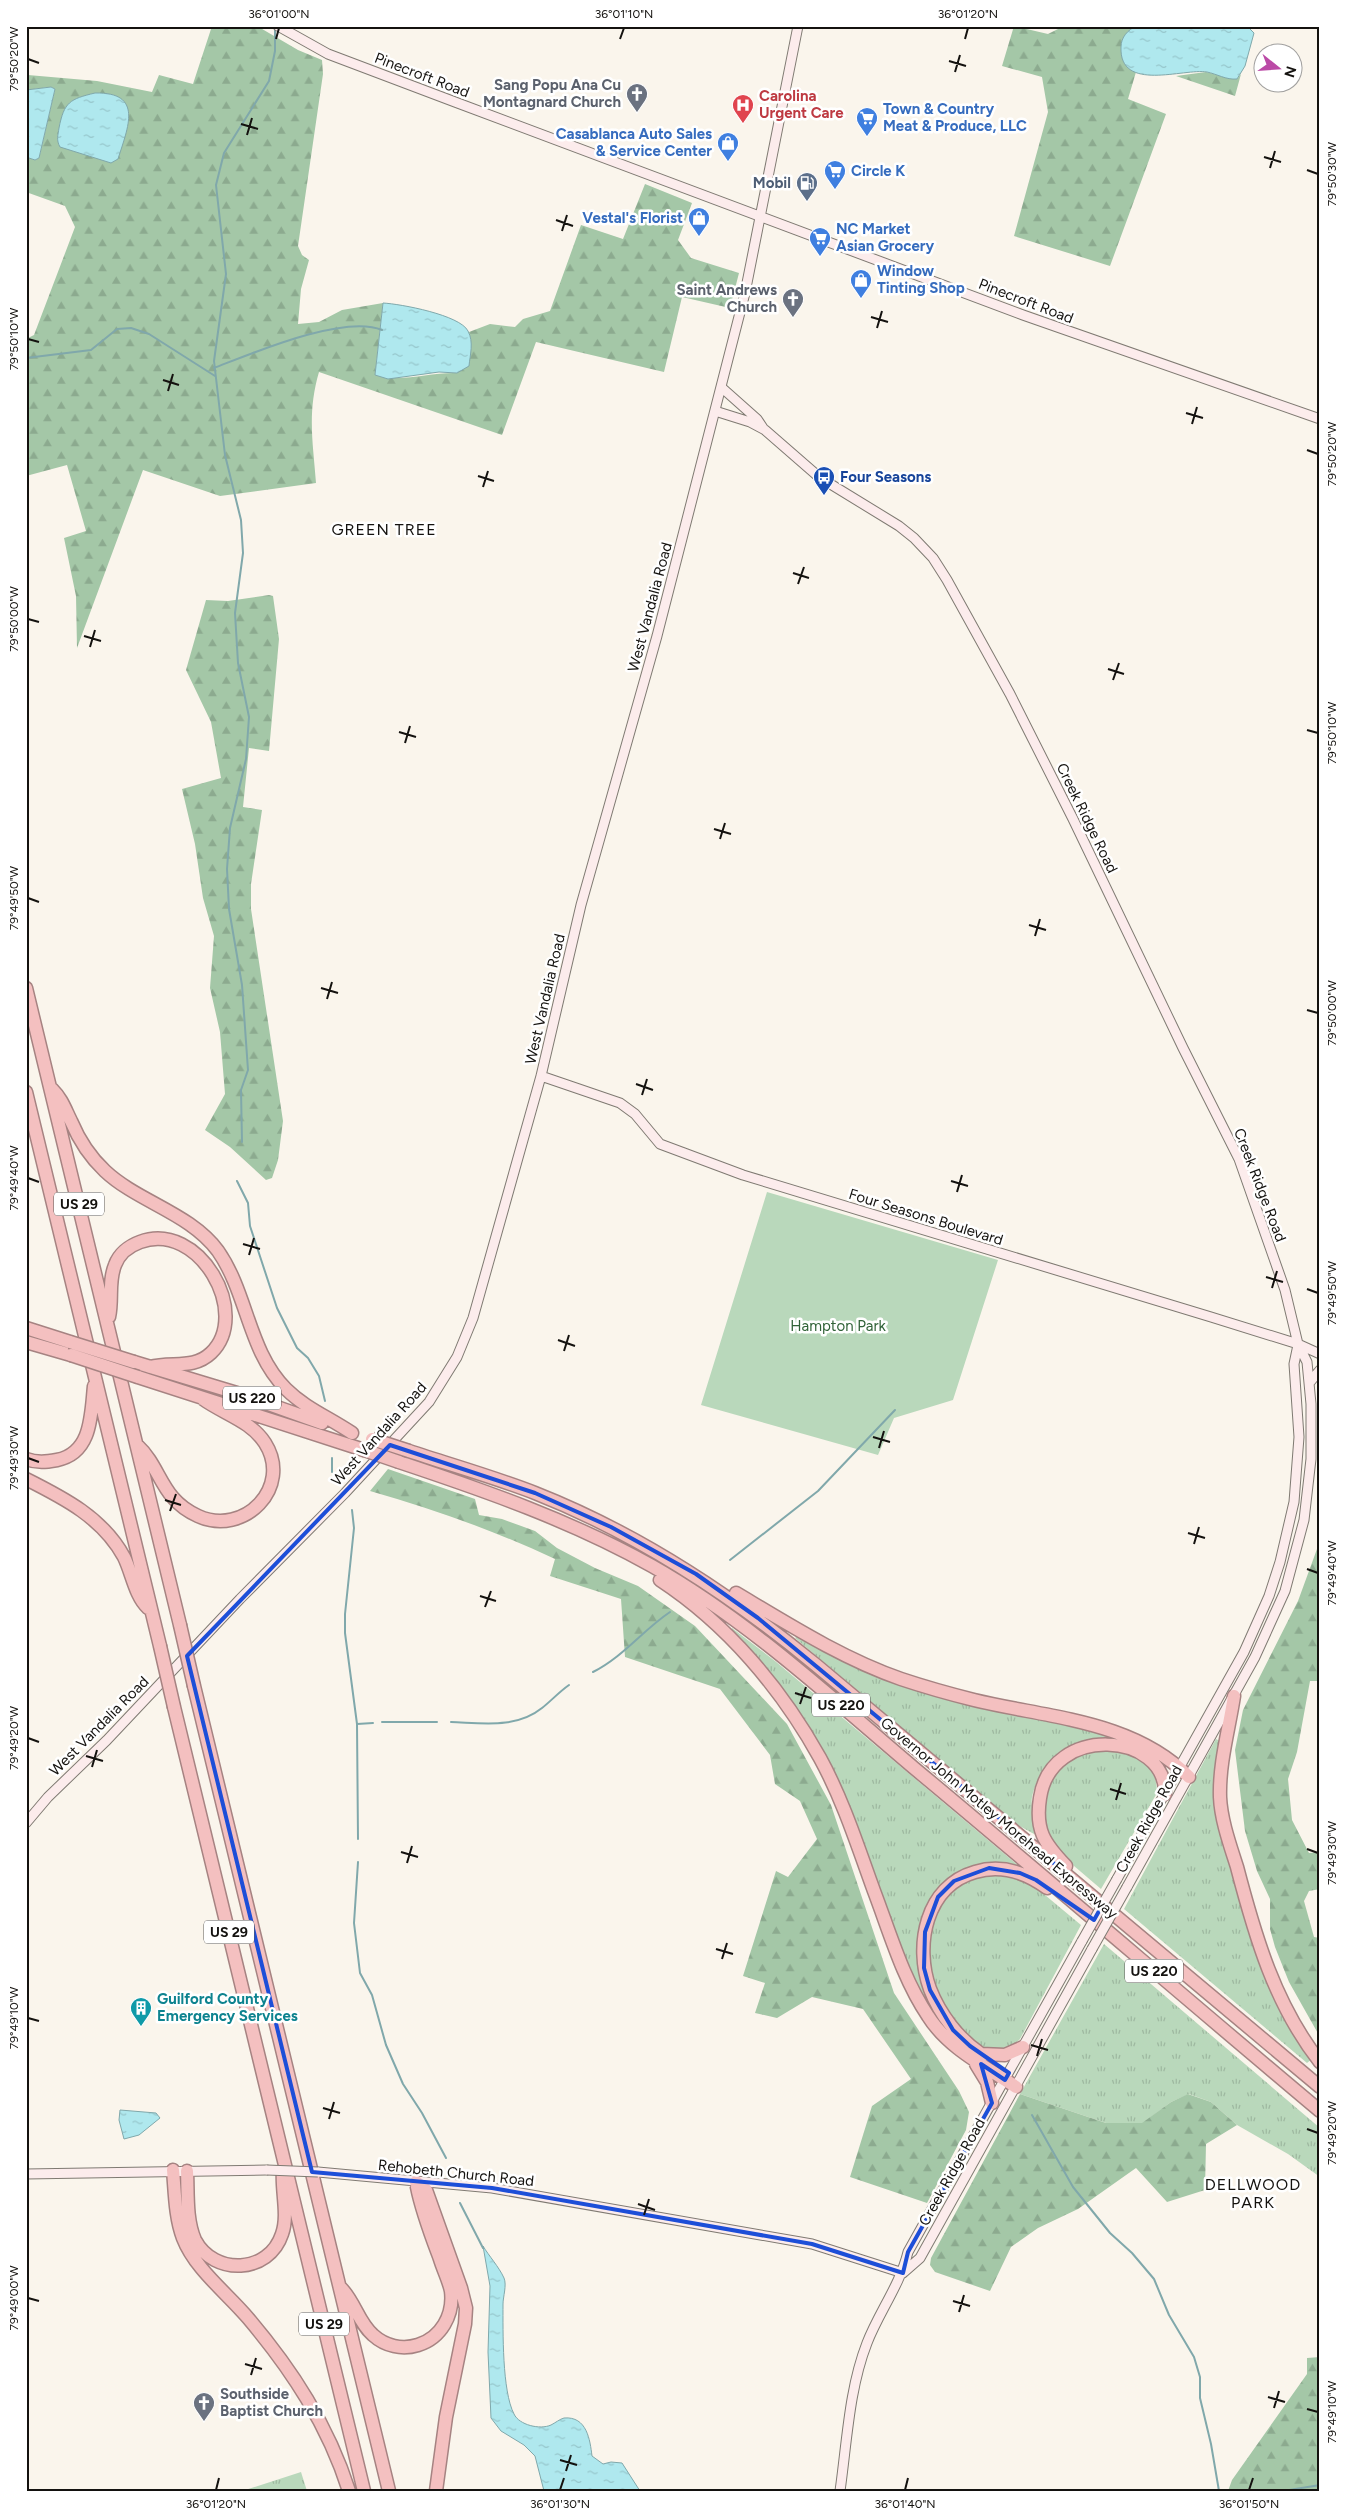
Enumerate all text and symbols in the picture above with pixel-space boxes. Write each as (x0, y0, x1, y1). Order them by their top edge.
text: 36°01'00"N (248, 7, 310, 21)
text: 36°01'10"N (595, 7, 653, 21)
text: 36°01'20"N (938, 7, 998, 21)
text: 79°50'20"W (7, 26, 21, 91)
north arrow (1254, 42, 1304, 92)
street label: Pinecroft Road (372, 49, 472, 101)
text: N (1280, 64, 1300, 79)
place label: Sang Popu Ana Cu Montagnard Church (483, 76, 621, 111)
church icon: Sang Popu Ana Cu Montagnard Church (625, 82, 649, 113)
place label: Carolina Urgent Care (759, 87, 844, 122)
hospital icon: Carolina Urgent Care (731, 93, 755, 124)
place label: Town & Country Meat & Produce, LLC (883, 100, 1027, 135)
supermarket icon: Town & Country Meat & Produce, LLC (855, 106, 879, 137)
place label: Casablanca Auto Sales & Service Center (556, 125, 712, 160)
shop icon: Casablanca Auto Sales & Service Center (716, 131, 740, 162)
text: 79°50'30"W (1325, 141, 1339, 206)
supermarket icon: Circle K (823, 159, 847, 190)
place label: Circle K (851, 162, 905, 180)
fuel station icon: Mobil (795, 171, 819, 202)
place label: Mobil (753, 174, 791, 192)
shop icon: Vestal's Florist (687, 206, 711, 237)
place label: Vestal's Florist (582, 209, 683, 227)
place label: NC Market Asian Grocery (836, 220, 934, 255)
supermarket icon: NC Market Asian Grocery (808, 226, 832, 257)
place label: Window Tinting Shop (877, 262, 965, 297)
shop icon: Window Tinting Shop (849, 268, 873, 299)
street label: Pinecroft Road (976, 275, 1076, 327)
place label: Saint Andrews Church (677, 281, 777, 316)
church icon: Saint Andrews Church (781, 287, 805, 318)
text: 79°50'10"W (7, 307, 21, 370)
text: 79°50'20"W (1325, 421, 1339, 486)
bus stop icon: Four Seasons (812, 465, 836, 496)
place label: Four Seasons (840, 468, 931, 486)
district label: GREEN TREE (331, 520, 437, 539)
street label: West Vandalia Road (624, 540, 676, 674)
text: 79°50'00"W (7, 586, 21, 652)
text: 79°50'10"W (1325, 701, 1339, 764)
street label: Creek Ridge Road (1053, 760, 1121, 876)
text: 79°49'50"W (7, 865, 21, 930)
street label: West Vandalia Road (521, 932, 569, 1066)
text: 79°50'00"W (1325, 980, 1339, 1046)
street label: Creek Ridge Road (1230, 1126, 1290, 1244)
text: 79°49'40"W (7, 1145, 21, 1210)
street label: Four Seasons Boulevard (847, 1185, 1005, 1249)
road number: US 29 (54, 1192, 104, 1216)
text: 79°49'50"W (1325, 1260, 1339, 1325)
park label: Hampton Park (790, 1317, 886, 1335)
street label: West Vandalia Road (328, 1378, 430, 1490)
road number: US 220 (223, 1386, 281, 1410)
text: 79°49'30"W (7, 1426, 21, 1490)
text: 79°49'40"W (1325, 1540, 1339, 1605)
street label: West Vandalia Road (46, 1673, 152, 1779)
road number: US 220 (812, 1694, 870, 1716)
text: 79°49'20"W (7, 1705, 21, 1770)
street label: Governor John Motley Morehead Expressway (877, 1713, 1121, 1923)
street label: Creek Ridge Road (1112, 1762, 1186, 1876)
text: 79°49'30"W (1325, 1821, 1339, 1885)
road number: US 29 (204, 1920, 254, 1944)
road number: US 220 (1125, 1960, 1183, 1982)
text: 79°49'10"W (7, 1986, 21, 2049)
place label: Guilford County Emergency Services (157, 1990, 298, 2025)
building icon: Guilford County Emergency Services (129, 1996, 153, 2027)
text: 79°49'20"W (1325, 2100, 1339, 2165)
street label: Creek Ridge Road (915, 2115, 989, 2229)
street label: Rehobeth Church Road (377, 2156, 535, 2190)
district label: DELLWOOD PARK (1205, 2175, 1301, 2212)
text: 79°49'00"W (7, 2265, 21, 2331)
road number: US 29 (299, 2312, 349, 2336)
text: 79°49'10"W (1325, 2380, 1339, 2443)
place label: Southside Baptist Church (220, 2385, 323, 2420)
church icon: Southside Baptist Church (192, 2391, 216, 2422)
text: 36°01'20"N (186, 2497, 246, 2511)
text: 36°01'30"N (530, 2497, 590, 2511)
text: 36°01'40"N (874, 2497, 936, 2511)
text: 36°01'50"N (1219, 2497, 1279, 2511)

